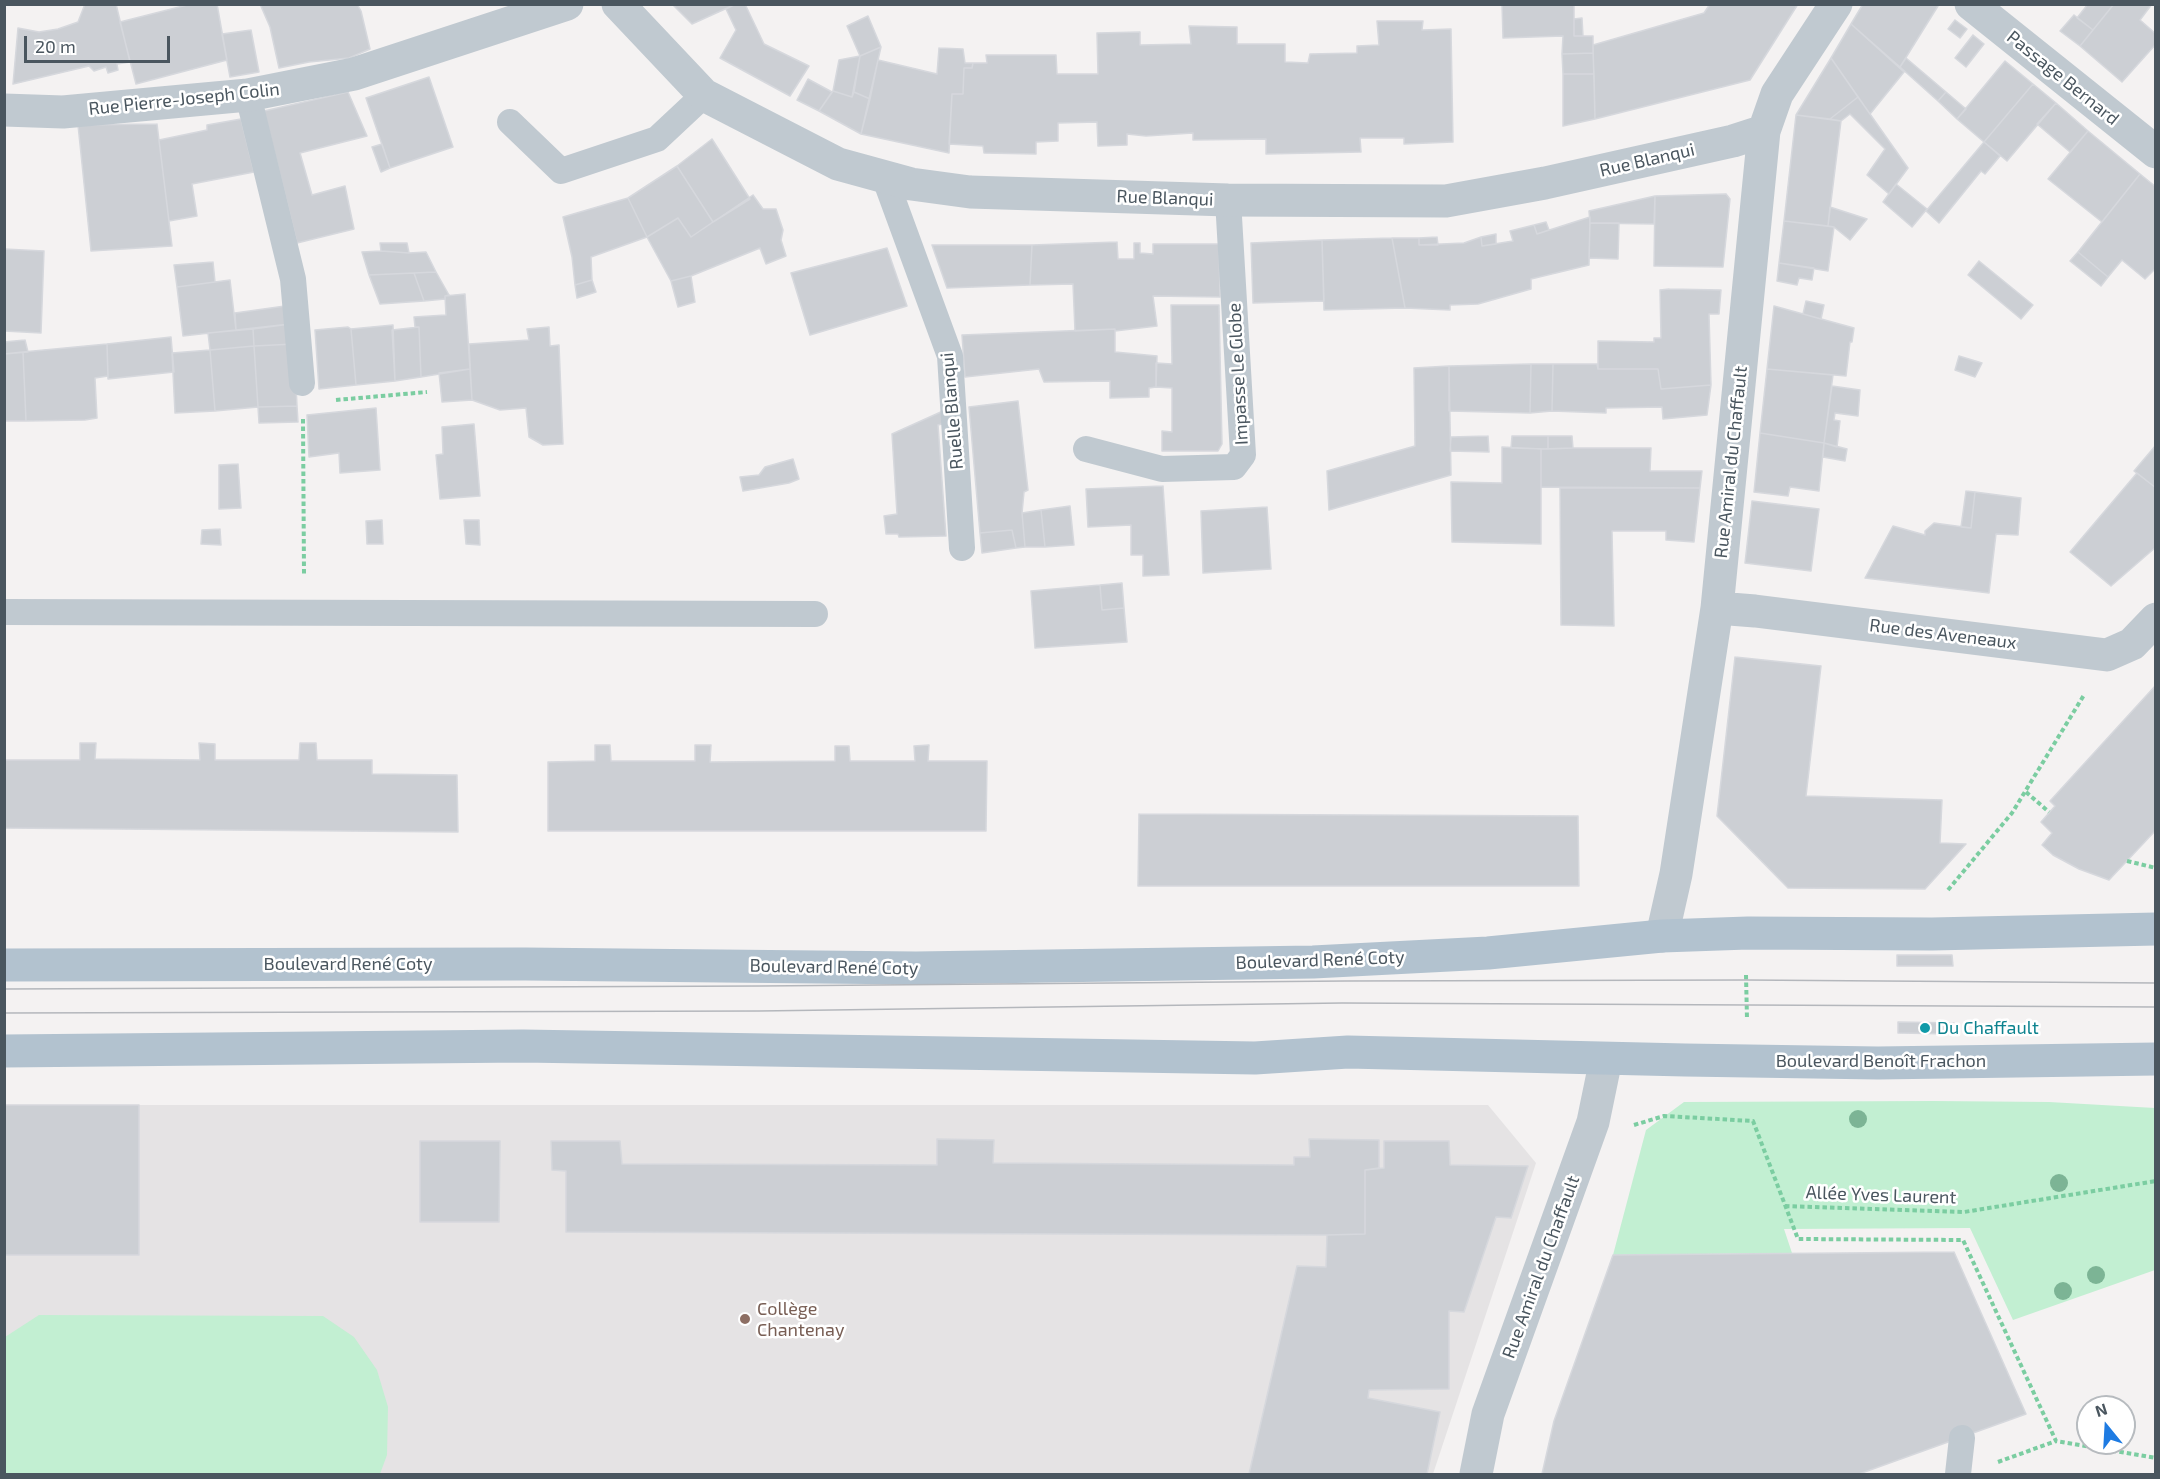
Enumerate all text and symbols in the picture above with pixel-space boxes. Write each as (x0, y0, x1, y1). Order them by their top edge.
scale bar (27, 24, 172, 62)
street label: Passage Bernard (2003, 26, 2123, 130)
text: 20 m (35, 35, 76, 57)
street label: Rue Pierre-Joseph Colin (87, 78, 281, 120)
street label: Rue Blanqui (1597, 139, 1697, 181)
street label: Rue Blanqui (1116, 186, 1214, 210)
street label: Impasse Le Globe (1223, 302, 1253, 446)
street label: Ruelle Blanqui (936, 352, 968, 470)
street label: Rue Amiral du Chaffault (1710, 365, 1752, 559)
street label: Rue des Aveneaux (1868, 614, 2018, 654)
street label: Boulevard René Coty (1235, 946, 1405, 974)
street label: Boulevard René Coty (264, 953, 432, 975)
street label: Boulevard René Coty (749, 955, 919, 979)
place label: Du Chaffault (1937, 1017, 2039, 1039)
marker: Du Chaffault (1918, 1021, 1932, 1035)
street label: Boulevard Benoît Frachon (1776, 1050, 1986, 1072)
street label: Rue Amiral du Chaffault (1498, 1173, 1584, 1361)
street label: Allée Yves Laurent (1805, 1182, 1957, 1208)
place label: Collège Chantenay (757, 1298, 844, 1340)
marker: Collège Chantenay (738, 1312, 752, 1326)
north arrow (2076, 1395, 2136, 1455)
text: N (2092, 1398, 2109, 1420)

